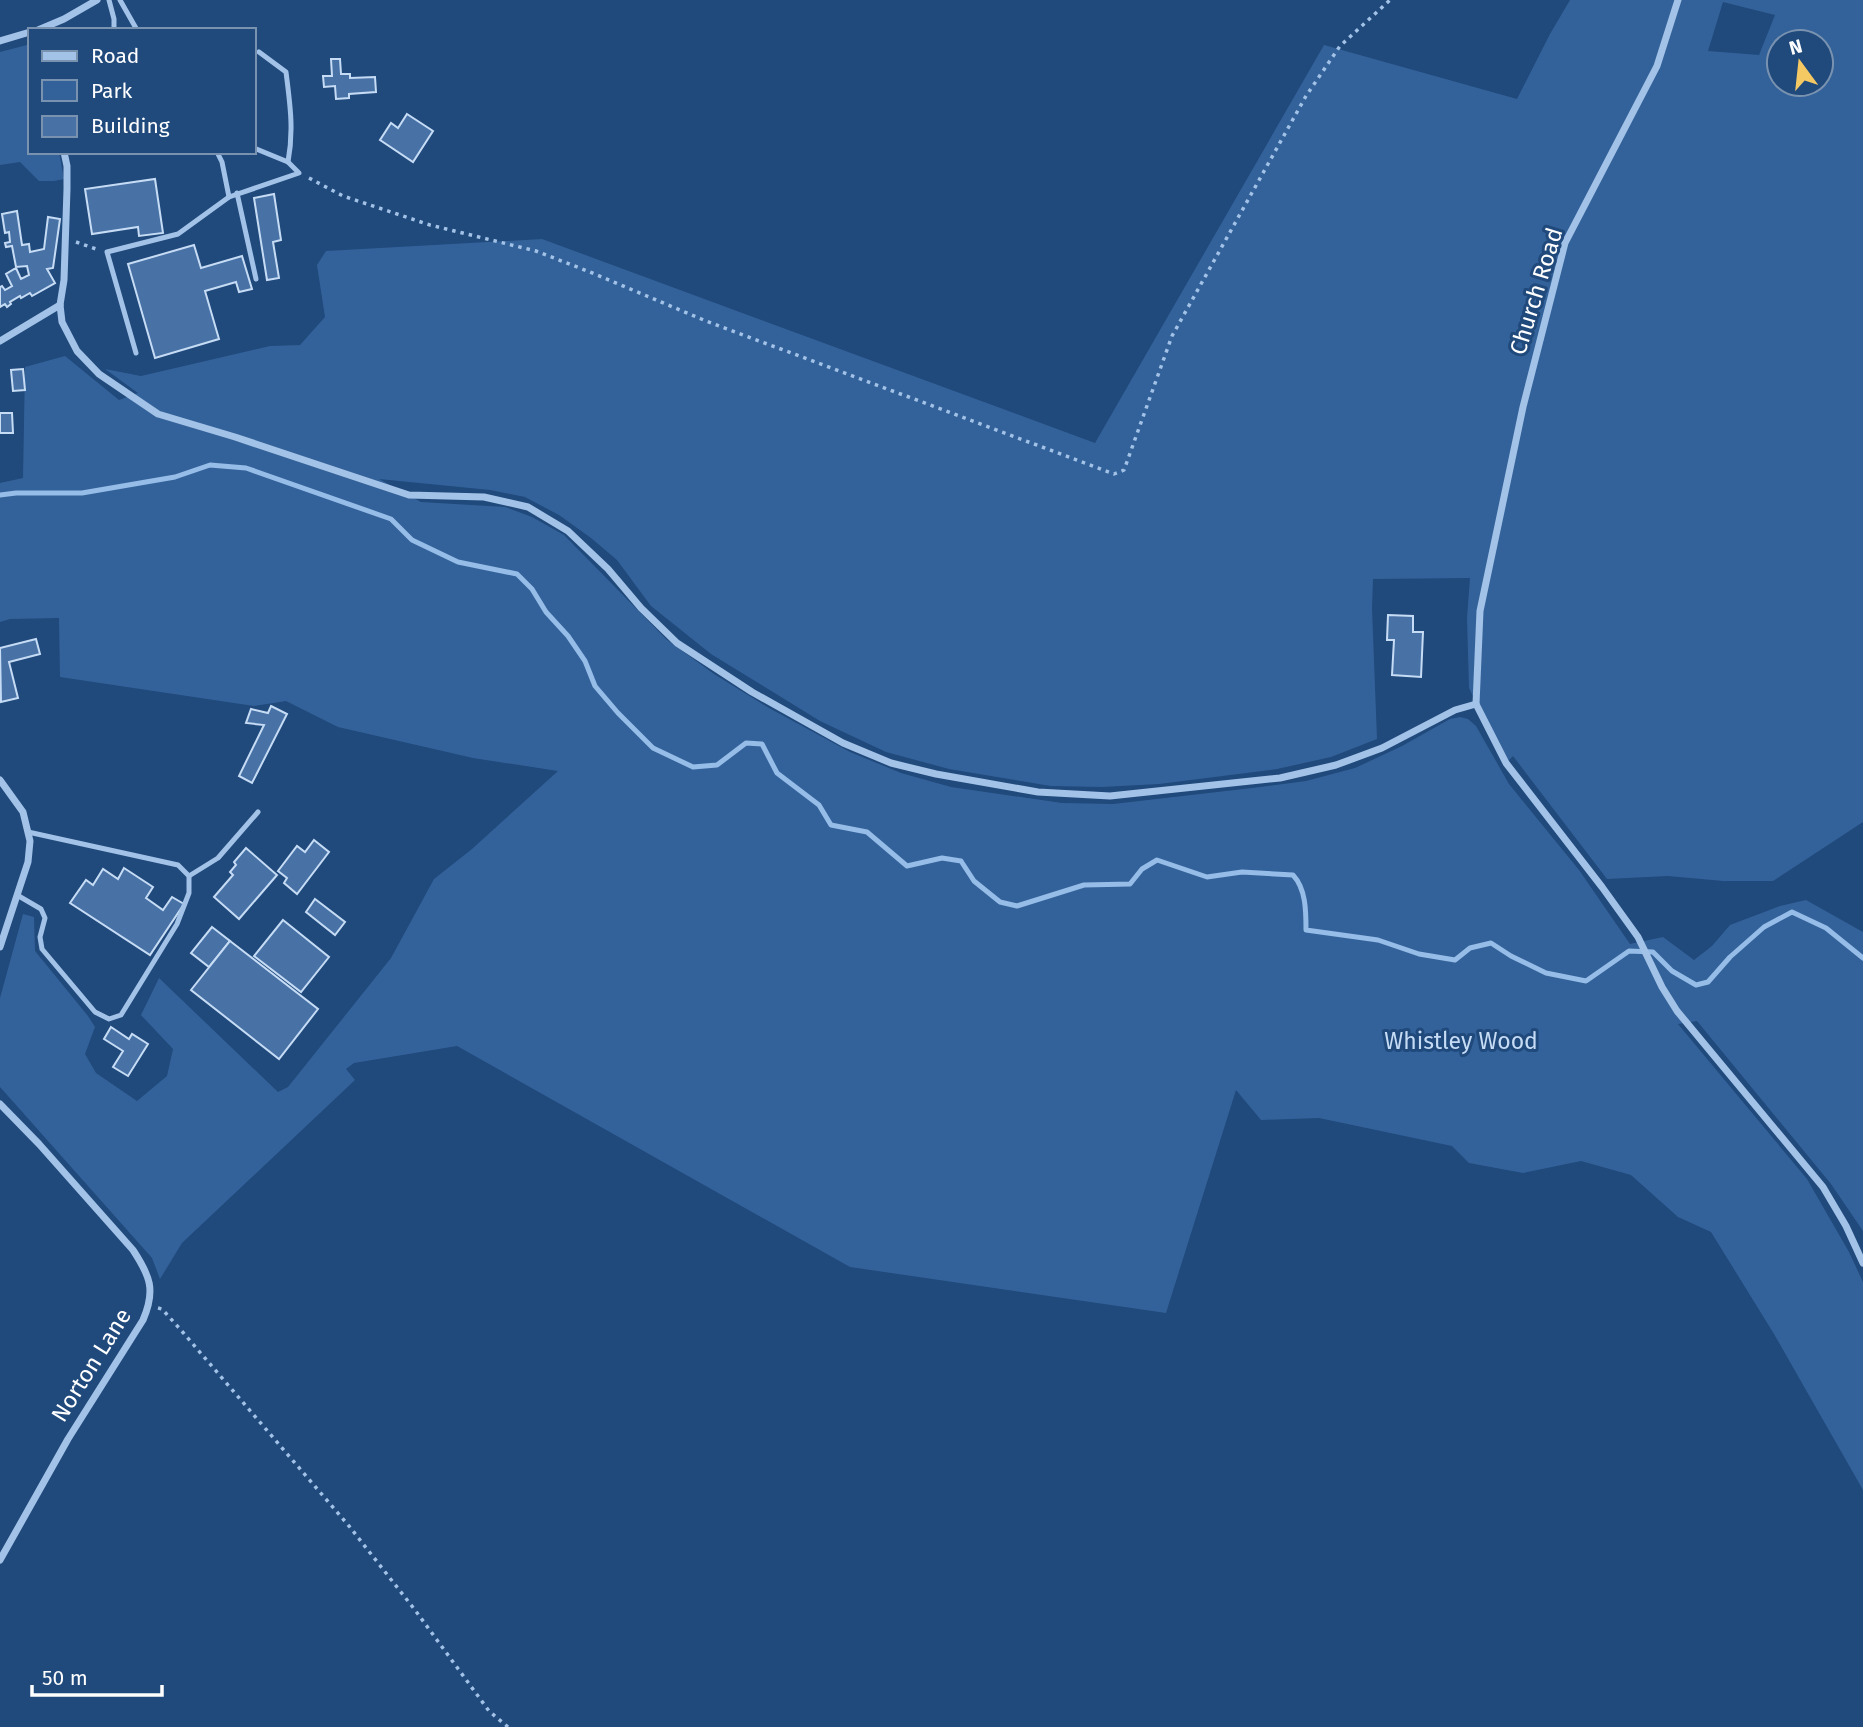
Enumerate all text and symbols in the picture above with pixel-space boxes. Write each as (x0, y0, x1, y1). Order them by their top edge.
legend (28, 28, 256, 154)
north arrow (1765, 28, 1835, 98)
text: N (1787, 34, 1805, 60)
text: Road (91, 43, 139, 69)
text: Park (91, 78, 133, 104)
text: Building (91, 113, 170, 139)
street label: Church Road (1503, 224, 1569, 358)
park label: Whistley Wood (1384, 1027, 1538, 1055)
street label: Norton Lane (45, 1303, 137, 1427)
scale bar (32, 1654, 161, 1698)
text: 50 m (42, 1665, 88, 1691)

